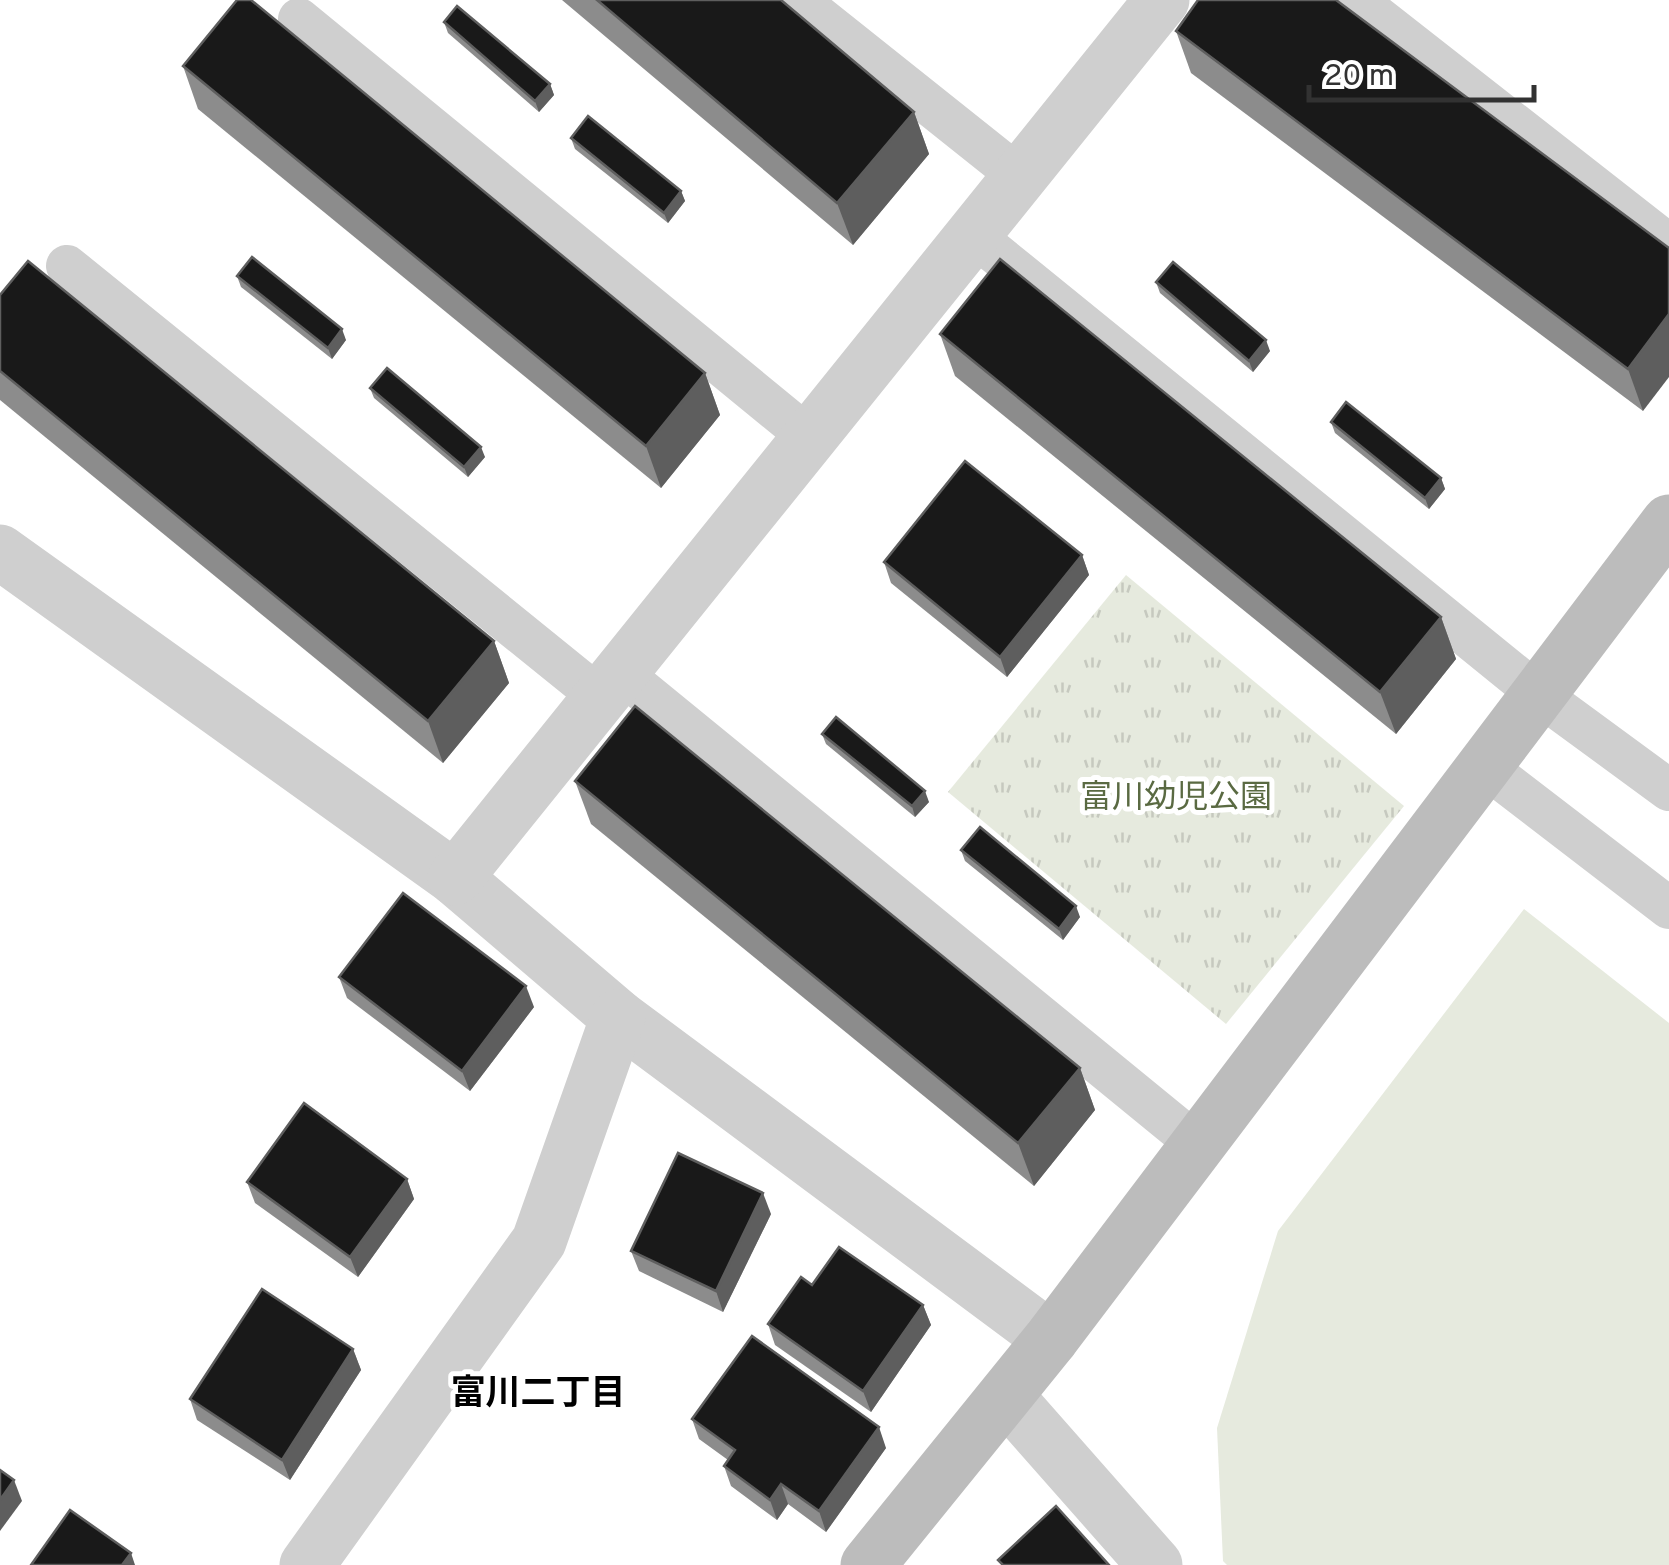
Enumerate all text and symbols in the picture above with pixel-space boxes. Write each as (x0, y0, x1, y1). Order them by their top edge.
scale bar (1309, 40, 1534, 102)
text: 20 m (1324, 59, 1394, 96)
park label: 富川幼児公園 (1080, 779, 1272, 819)
district label: 富川二丁目 (450, 1373, 626, 1417)

